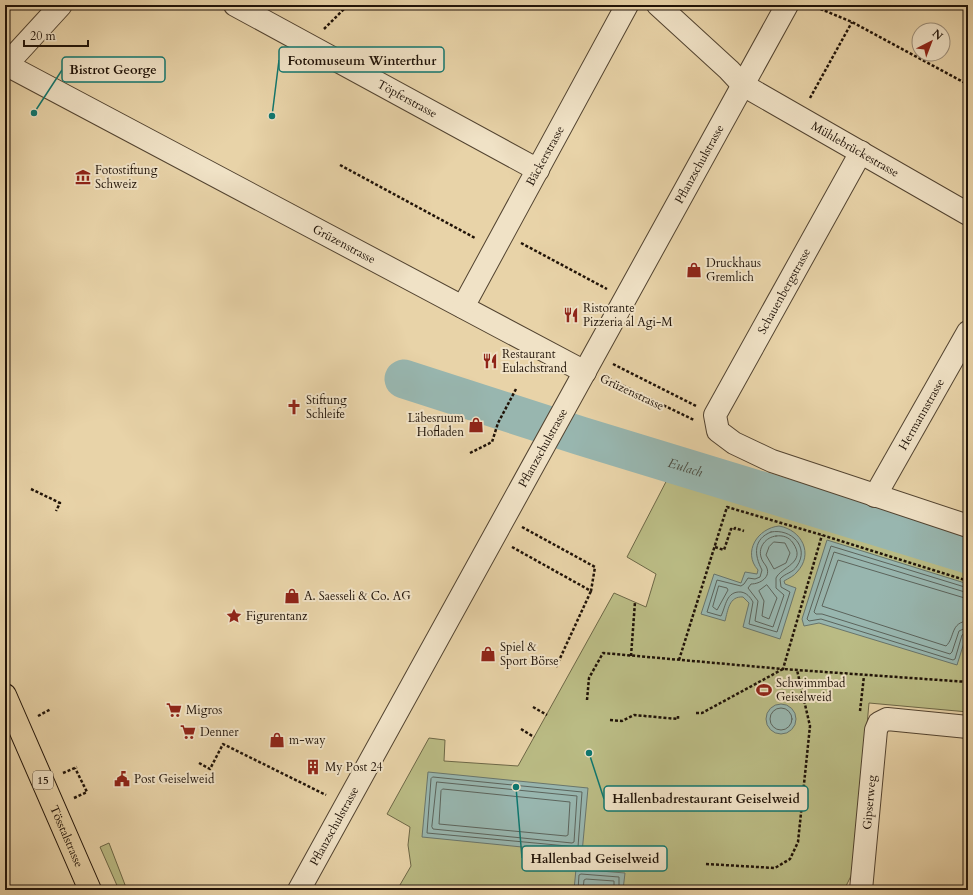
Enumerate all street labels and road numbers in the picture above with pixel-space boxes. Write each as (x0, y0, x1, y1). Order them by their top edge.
street label: Töpferstrasse (374, 76, 440, 122)
street label: Mühlebrückestrasse (808, 118, 902, 181)
street label: Pflanzschulstrasse (671, 122, 728, 206)
street label: Bäckerstrasse (522, 123, 568, 189)
street label: Grüzenstrasse (310, 221, 378, 267)
street label: Schauenbergstrasse (754, 245, 814, 337)
street label: Grüzenstrasse (597, 370, 667, 414)
street label: Hermannstrasse (895, 376, 948, 453)
street label: Pflanzschulstrasse (515, 405, 571, 490)
road number: 15 (33, 771, 53, 789)
street label: Gipserweg (859, 774, 880, 830)
street label: Pflanzschulstrasse (306, 784, 362, 868)
street label: Tösstalstrasse (46, 803, 87, 870)

